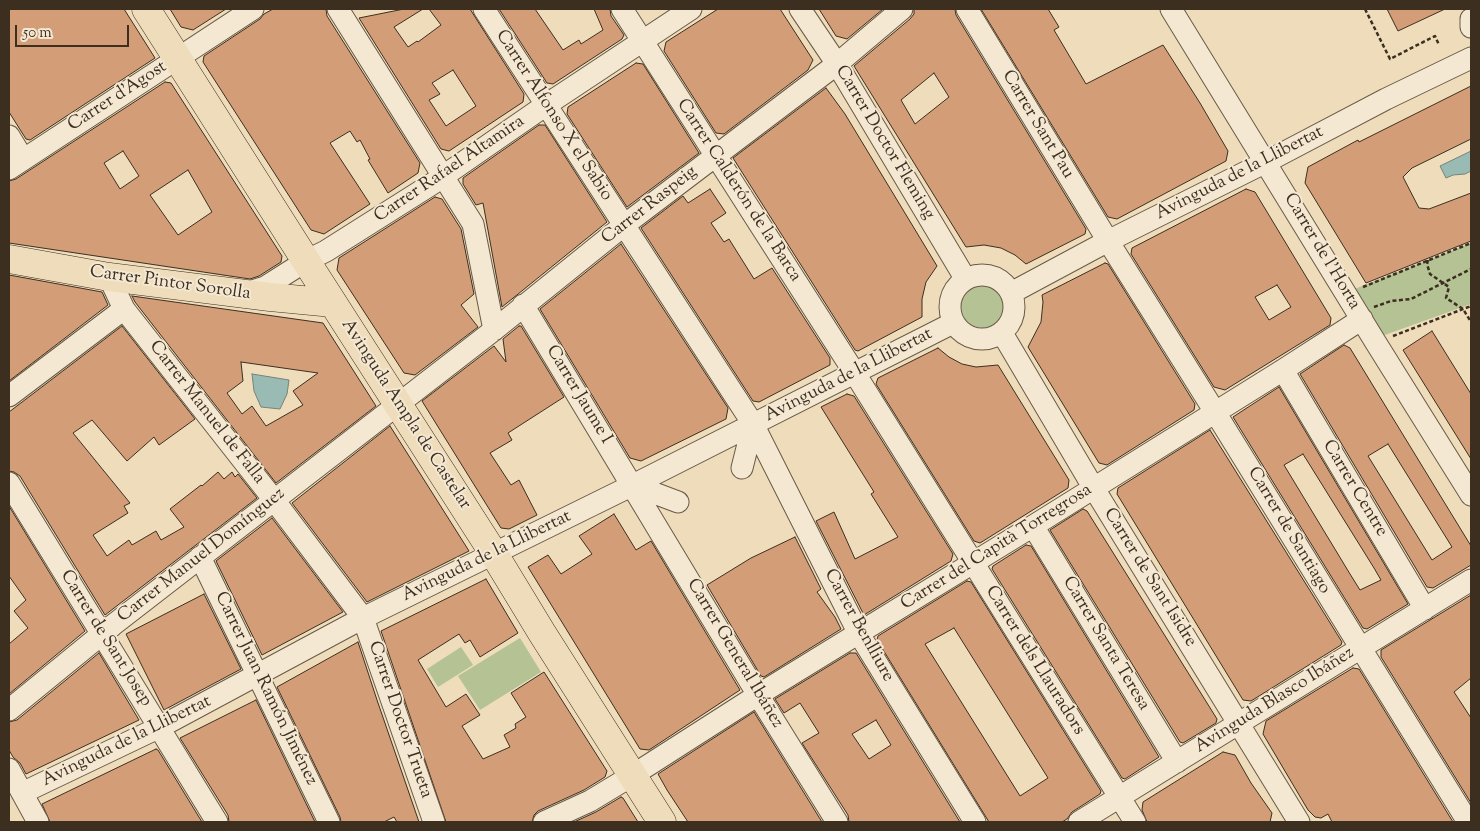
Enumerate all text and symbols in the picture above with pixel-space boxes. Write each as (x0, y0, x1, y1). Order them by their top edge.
scale bar (18, 15, 131, 47)
text: 50 m (23, 23, 52, 44)
street label: Carrer Alfonso X el Sabio (490, 26, 616, 206)
street label: Carrer d'Agost (65, 57, 171, 137)
street label: Carrer Doctor Fleming (829, 62, 939, 224)
street label: Carrer Sant Pau (996, 67, 1078, 183)
street label: Carrer Calderón de la Barca (671, 96, 805, 286)
street label: Carrer Rafael Altamira (371, 112, 529, 228)
street label: Avinguda de la Llibertat (1152, 122, 1328, 226)
street label: Carrer Raspeig (598, 162, 702, 250)
street label: Carrer de l'Horta (1278, 190, 1364, 314)
street label: Carrer Pintor Sorolla (88, 262, 252, 306)
street label: Avinguda Ampla de Castelar (335, 316, 475, 514)
street label: Avinguda de la Llibertat (761, 324, 937, 428)
street label: Carrer Manuel de Falla (143, 337, 269, 489)
street label: Carrer Jaume I (540, 342, 616, 448)
street label: Carrer Centre (1317, 437, 1391, 541)
street label: Carrer de Santiago (1242, 464, 1334, 598)
street label: Carrer del Capità Torregrosa (898, 480, 1096, 616)
street label: Carrer Manuel Domínguez (114, 484, 290, 628)
street label: Carrer de Sant Isidre (1098, 505, 1200, 651)
street label: Avinguda de la Llibertat (399, 507, 575, 607)
street label: Carrer Benlliure (818, 566, 898, 686)
street label: Carrer de Sant Josep (54, 567, 156, 711)
street label: Carrer Santa Teresa (1056, 573, 1154, 715)
street label: Carrer General Ibáñez (681, 575, 787, 733)
street label: Carrer dels Llauradors (979, 582, 1089, 740)
street label: Carrer Juan Ramón Jiménez (209, 589, 321, 789)
street label: Carrer Doctor Trueta (362, 639, 436, 801)
street label: Avinguda Blasco Ibáñez (1191, 643, 1359, 759)
street label: Avinguda de la Llibertat (39, 692, 215, 792)

